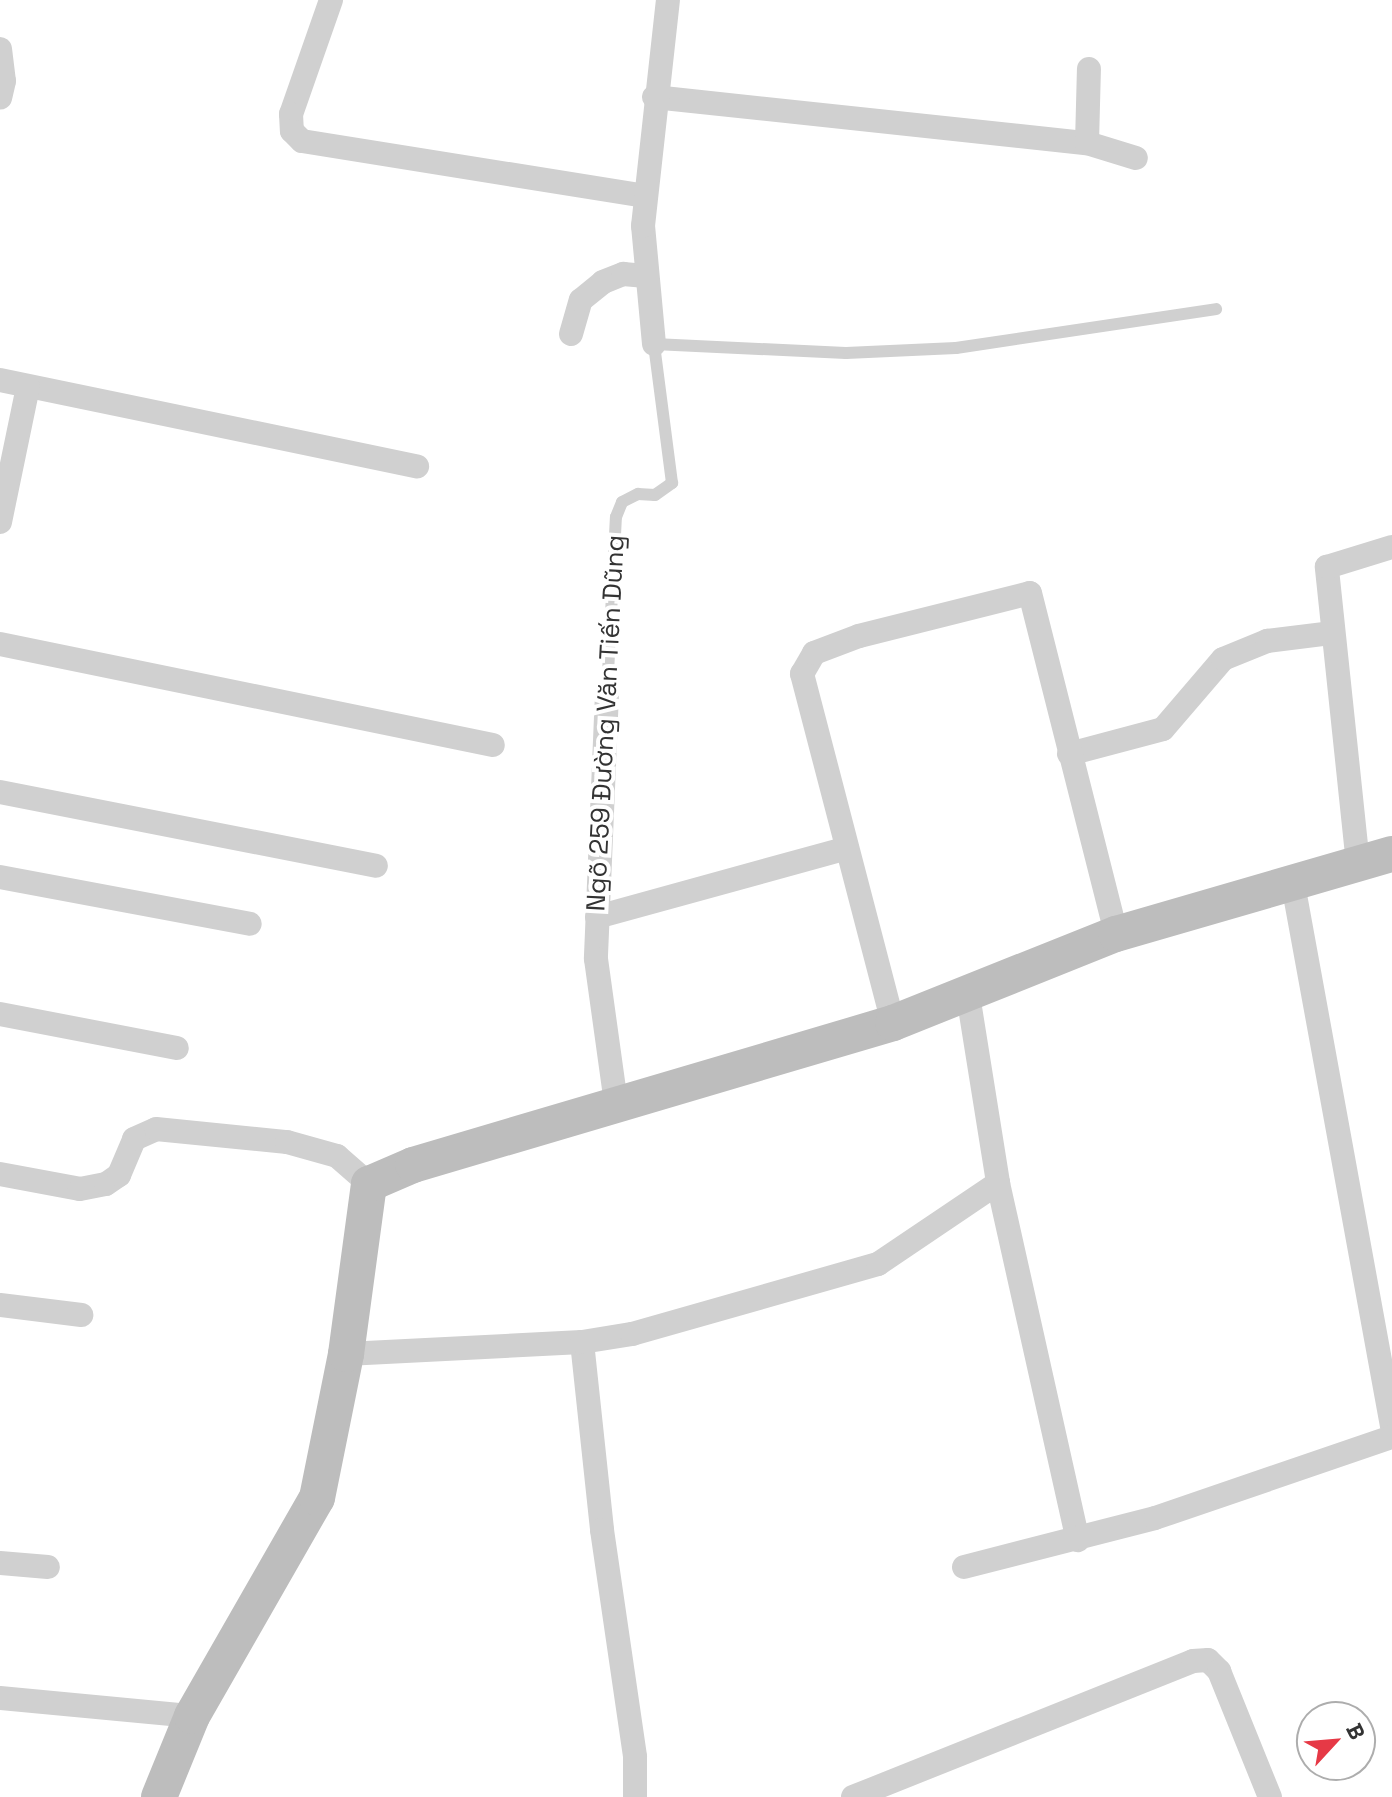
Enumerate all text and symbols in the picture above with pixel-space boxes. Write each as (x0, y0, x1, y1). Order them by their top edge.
street label: Ngõ 259 Đường Văn Tiến Dũng (581, 533, 631, 913)
north arrow (1296, 1701, 1376, 1781)
text: B (1340, 1719, 1372, 1744)

